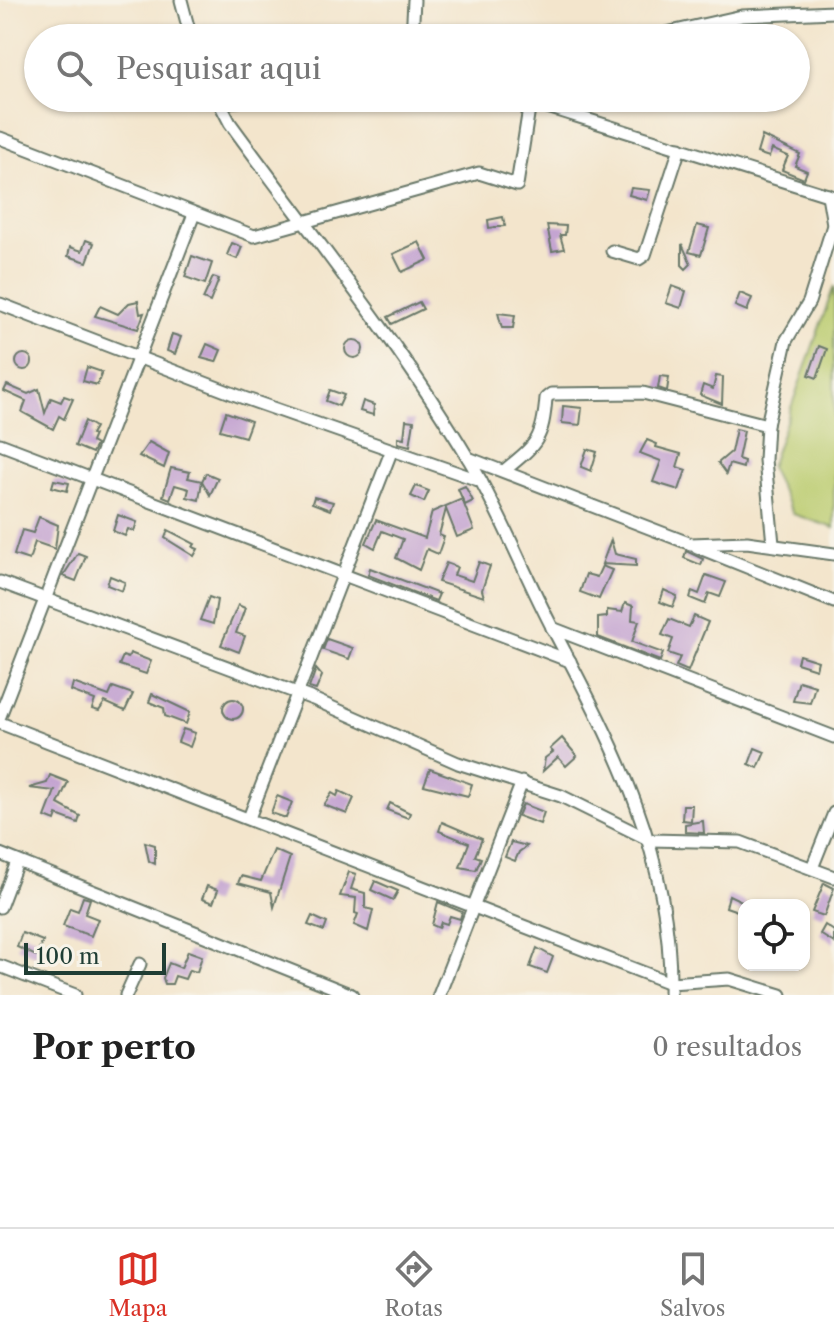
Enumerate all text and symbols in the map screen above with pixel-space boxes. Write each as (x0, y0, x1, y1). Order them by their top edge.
search box (24, 24, 810, 112)
icon: search (52, 46, 96, 90)
text: Pesquisar aqui (116, 50, 321, 87)
map controls (738, 899, 810, 971)
button: locate (738, 899, 810, 971)
scale bar (24, 939, 166, 975)
text: 100 m (36, 943, 99, 970)
text: Por perto (32, 1026, 196, 1068)
text: 0 resultados (652, 1031, 802, 1063)
tab: Mapa (109, 1247, 167, 1322)
tab: Rotas (385, 1247, 443, 1322)
tab: Salvos (660, 1247, 725, 1322)

